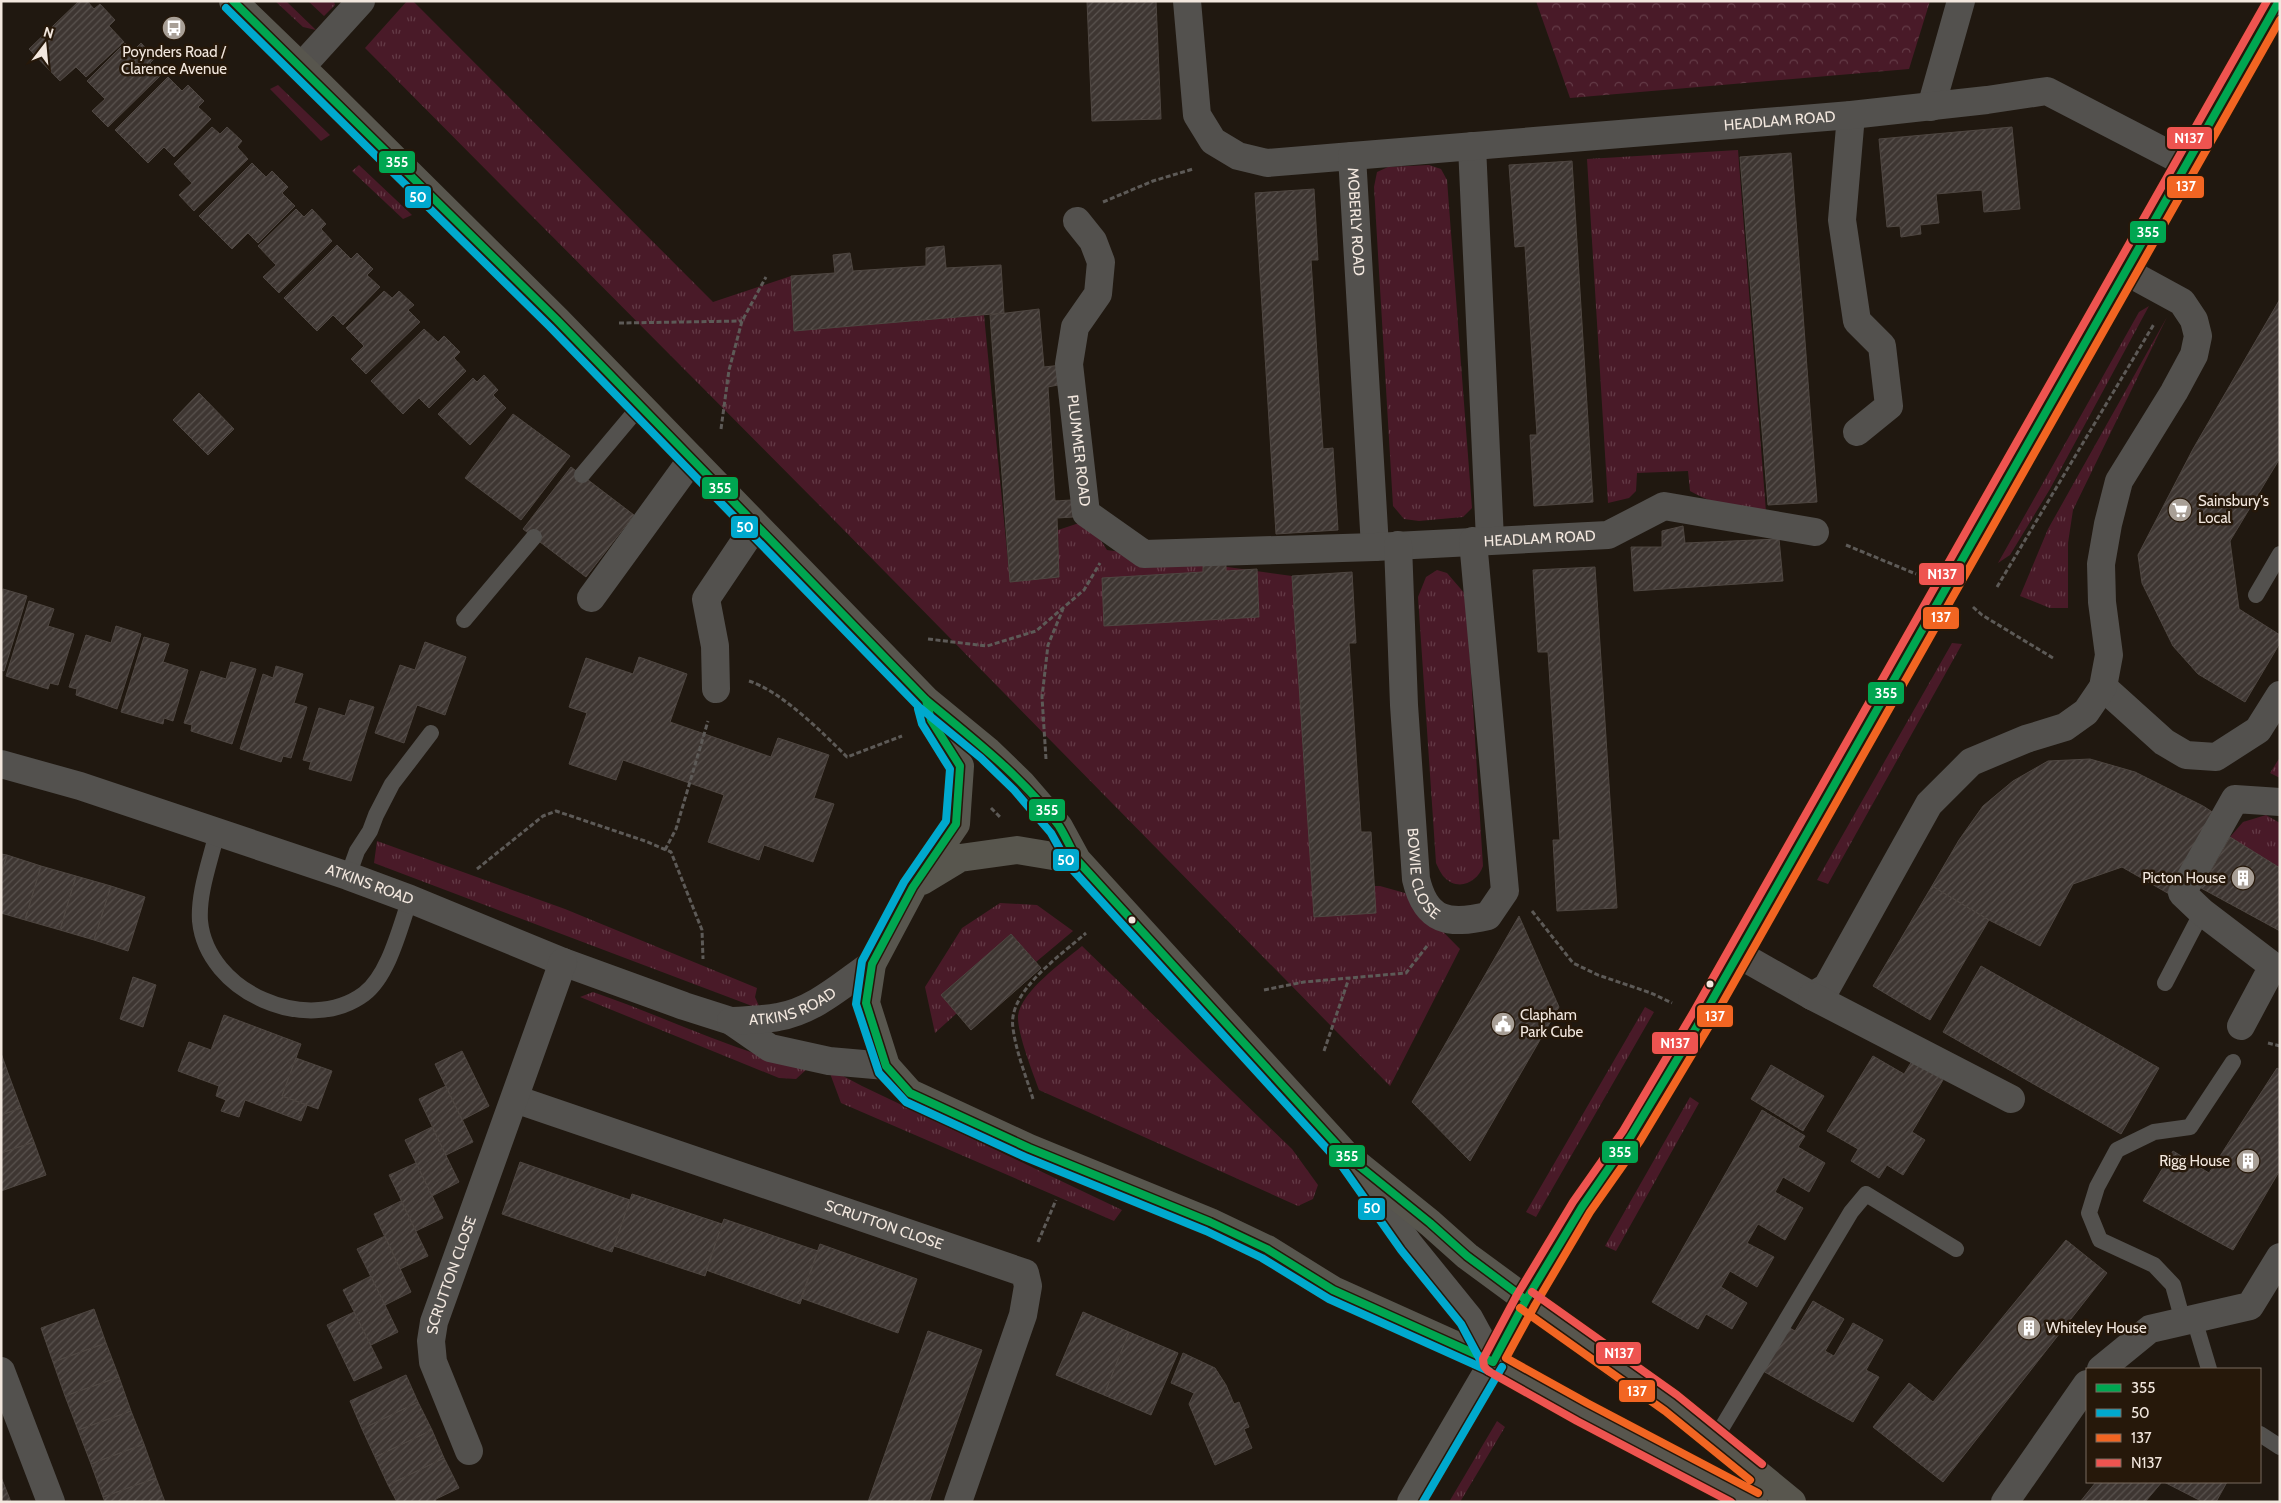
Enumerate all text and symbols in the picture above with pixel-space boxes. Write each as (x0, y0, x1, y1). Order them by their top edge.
bus stop icon: Poynders Road / Clarence Avenue (161, 15, 187, 41)
north arrow (20, 20, 70, 70)
text: N (41, 22, 56, 43)
place label: Poynders Road / Clarence Avenue (121, 43, 227, 78)
street label: HEADLAM ROAD (1723, 107, 1836, 134)
line badge: N137 (2166, 126, 2213, 150)
text: N137 (2174, 129, 2205, 147)
line badge: 355 (378, 150, 416, 174)
text: 355 (386, 153, 408, 171)
street label: MOBERLY ROAD (1344, 167, 1368, 276)
line badge: 137 (2166, 175, 2205, 199)
text: 137 (2176, 177, 2197, 195)
line badge: 50 (404, 185, 432, 209)
text: 50 (409, 188, 427, 206)
line badge: 355 (2129, 220, 2167, 244)
text: 355 (2137, 223, 2159, 241)
street label: PLUMMER ROAD (1064, 394, 1094, 507)
line badge: 355 (701, 476, 739, 500)
text: 355 (709, 479, 731, 497)
place label: Sainsbury's Local (2198, 492, 2269, 527)
supermarket icon: Sainsbury's Local (2167, 497, 2193, 523)
line badge: 50 (730, 515, 759, 539)
text: 50 (736, 518, 754, 536)
street label: HEADLAM ROAD (1483, 527, 1596, 550)
line badge: N137 (1918, 562, 1965, 586)
text: N137 (1927, 565, 1958, 583)
line badge: 137 (1922, 606, 1960, 630)
text: 137 (1931, 608, 1952, 626)
line badge: 355 (1867, 681, 1905, 705)
text: 355 (1875, 684, 1897, 702)
line badge: 355 (1028, 798, 1066, 822)
text: 355 (1036, 801, 1058, 819)
street label: BOWIE CLOSE (1404, 827, 1443, 923)
line badge: 50 (1052, 848, 1080, 872)
text: 50 (1057, 851, 1075, 869)
street label: ATKINS ROAD (324, 860, 416, 909)
building icon: Picton House (2230, 865, 2256, 891)
place label: Picton House (2142, 869, 2226, 887)
unlabelled marker (1127, 915, 1137, 925)
unlabelled marker (1705, 979, 1715, 989)
street label: ATKINS ROAD (748, 984, 840, 1029)
line badge: 137 (1696, 1004, 1734, 1028)
place label: Clapham Park Cube (1520, 1006, 1584, 1041)
text: 137 (1705, 1007, 1726, 1025)
public building icon: Clapham Park Cube (1490, 1011, 1516, 1037)
line badge: N137 (1651, 1031, 1699, 1055)
text: N137 (1660, 1034, 1691, 1052)
line badge: 355 (1601, 1140, 1639, 1164)
text: 355 (1609, 1143, 1631, 1161)
line badge: 355 (1328, 1144, 1366, 1168)
text: 355 (1336, 1147, 1358, 1165)
building icon: Rigg House (2235, 1148, 2261, 1174)
place label: Rigg House (2159, 1152, 2230, 1170)
street label: SCRUTTON CLOSE (822, 1196, 946, 1253)
line badge: 50 (1357, 1197, 1386, 1221)
text: 50 (1363, 1199, 1381, 1217)
street label: SCRUTTON CLOSE (423, 1214, 480, 1336)
building icon: Whiteley House (2016, 1315, 2042, 1341)
place label: Whiteley House (2046, 1319, 2147, 1337)
line badge: N137 (1595, 1341, 1642, 1365)
text: N137 (1604, 1344, 1635, 1362)
legend (2086, 1368, 2261, 1483)
line badge: 137 (1618, 1379, 1656, 1403)
text: 355 (2131, 1379, 2155, 1397)
text: 137 (1627, 1382, 1648, 1400)
text: 50 (2131, 1404, 2150, 1422)
text: 137 (2131, 1429, 2152, 1447)
text: N137 (2131, 1454, 2163, 1472)

